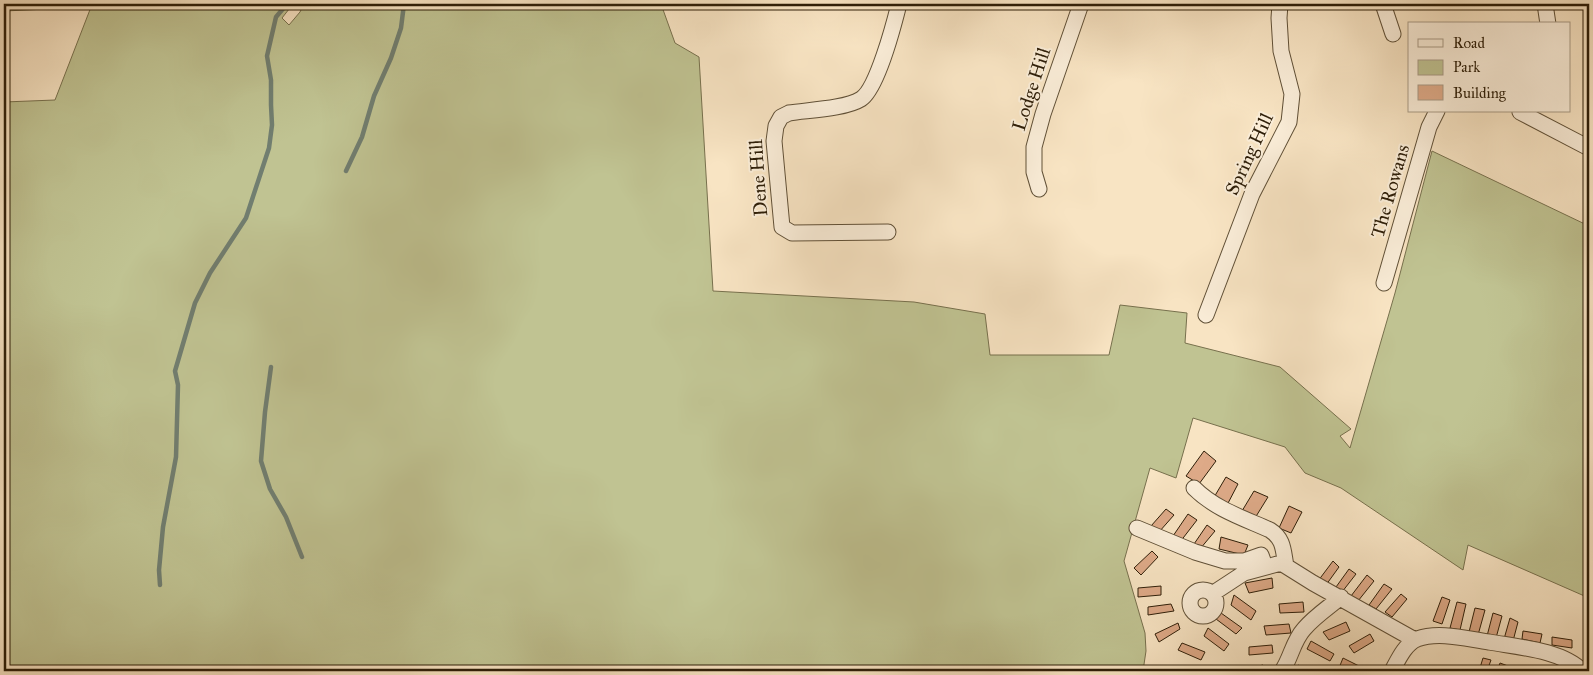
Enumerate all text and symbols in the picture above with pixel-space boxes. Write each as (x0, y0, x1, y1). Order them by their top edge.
legend (1408, 22, 1570, 112)
text: Road (1453, 34, 1485, 52)
street label: Lodge Hill (1007, 44, 1056, 134)
text: Park (1453, 58, 1480, 76)
text: Building (1453, 84, 1507, 102)
street label: Spring Hill (1220, 109, 1279, 199)
street label: Dene Hill (744, 138, 772, 217)
street label: The Rowans (1366, 142, 1414, 240)

